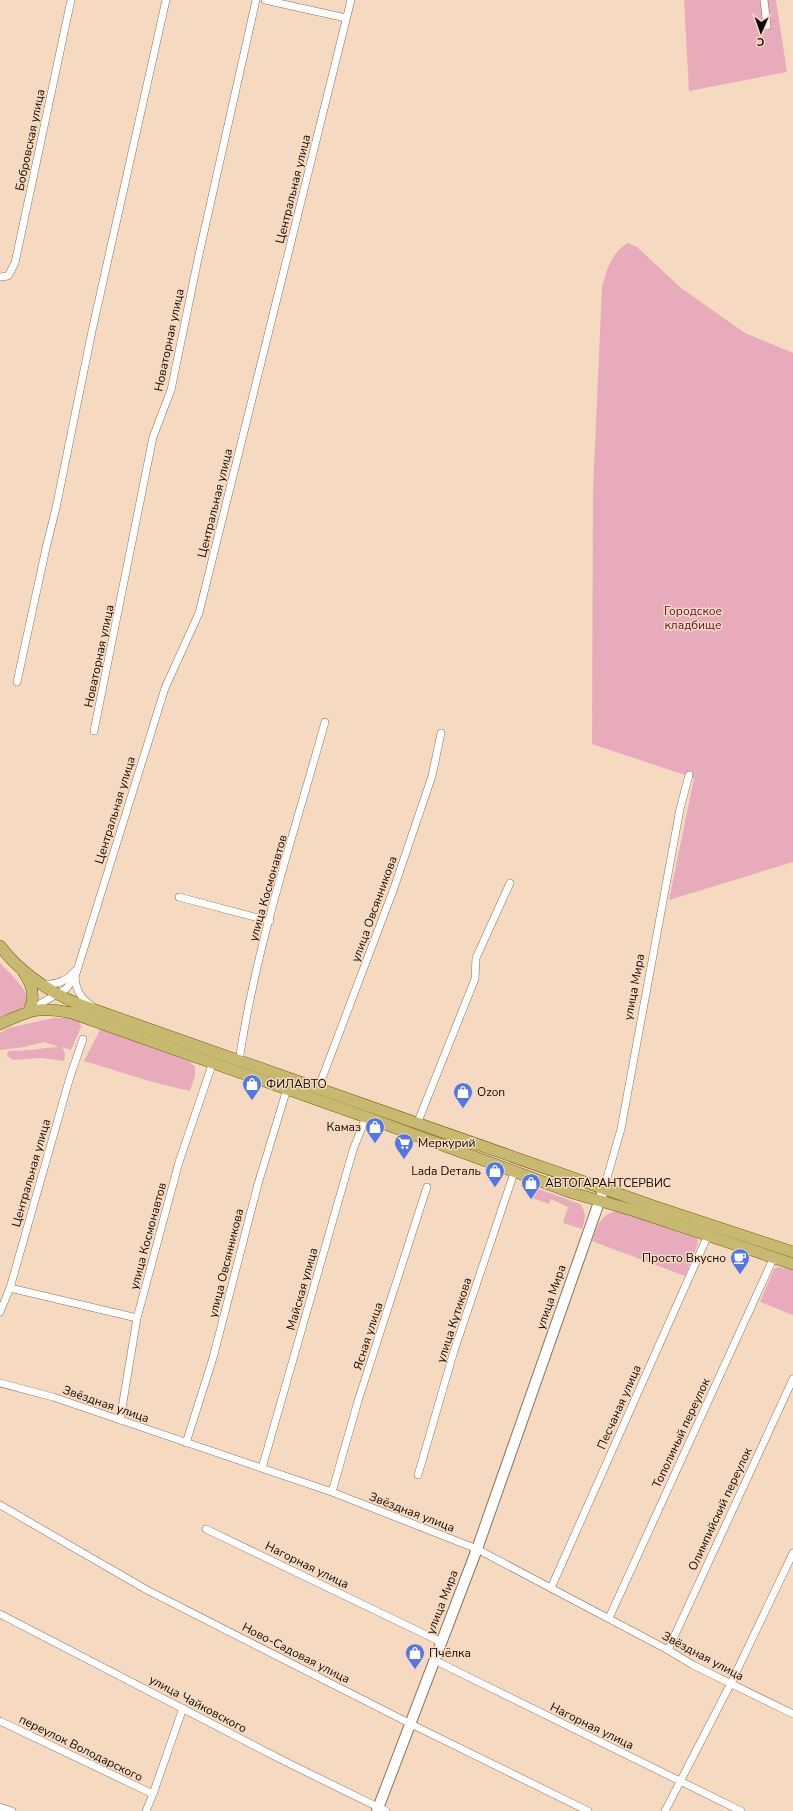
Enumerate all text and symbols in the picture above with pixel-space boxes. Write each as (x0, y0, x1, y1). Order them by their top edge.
north arrow (741, 12, 781, 52)
text: С (756, 34, 765, 49)
street label: Бобровская улица (11, 88, 49, 192)
street label: Центральная улица (272, 133, 314, 245)
street label: Новаторная улица (150, 287, 188, 393)
street label: Центральная улица (194, 447, 236, 559)
street label: Новаторная улица (80, 603, 118, 709)
park label: Городское кладбище (664, 603, 722, 633)
street label: Центральная улица (91, 754, 139, 866)
street label: улица Космонавтов (245, 832, 291, 943)
street label: улица Овсянникова (347, 854, 401, 964)
street label: улица Мира (620, 952, 648, 1022)
shop icon: ФИЛАВТО (241, 1073, 263, 1101)
place label: ФИЛАВТО (266, 1076, 327, 1092)
shop icon: Ozon (452, 1081, 474, 1109)
place label: Ozon (477, 1084, 505, 1100)
shop icon: Камаз (364, 1116, 386, 1144)
street label: Центральная улица (8, 1117, 54, 1229)
place label: Камаз (326, 1119, 361, 1135)
supermarket icon: Меркурий (393, 1132, 415, 1160)
place label: Меркурий (418, 1135, 476, 1151)
shop icon: Lada Dеталь (484, 1160, 506, 1188)
place label: Lada Dеталь (411, 1163, 481, 1179)
shop icon: АВТОГАРАНТСЕРВИС (520, 1172, 542, 1200)
place label: АВТОГАРАНТСЕРВИС (545, 1175, 671, 1191)
street label: улица Космонавтов (126, 1180, 170, 1291)
street label: улица Овсянникова (205, 1207, 247, 1319)
street label: Майская улица (283, 1246, 321, 1332)
cafe icon: Просто Вкусно (729, 1247, 751, 1275)
place label: Просто Вкусно (642, 1250, 726, 1266)
street label: улица Мира (532, 1263, 570, 1331)
street label: улица Кутикова (433, 1275, 475, 1365)
street label: Ясная улица (350, 1300, 386, 1372)
street label: Песчаная улица (593, 1362, 645, 1452)
street label: Тополиный переулок (648, 1375, 714, 1491)
street label: Звёздная улица (61, 1382, 151, 1426)
street label: Олимпийский переулок (684, 1444, 756, 1573)
street label: Звёздная улица (367, 1488, 457, 1536)
street label: Нагорная улица (262, 1538, 352, 1592)
street label: улица Мира (422, 1568, 462, 1636)
street label: Ново-Садовая улица (239, 1619, 353, 1687)
street label: Звёздная улица (659, 1628, 747, 1684)
shop icon: Пчёлка (404, 1642, 426, 1670)
place label: Пчёлка (429, 1645, 471, 1661)
street label: улица Чайковского (146, 1671, 250, 1737)
street label: Нагорная улица (547, 1699, 637, 1753)
street label: переулок Володарского (16, 1711, 146, 1785)

